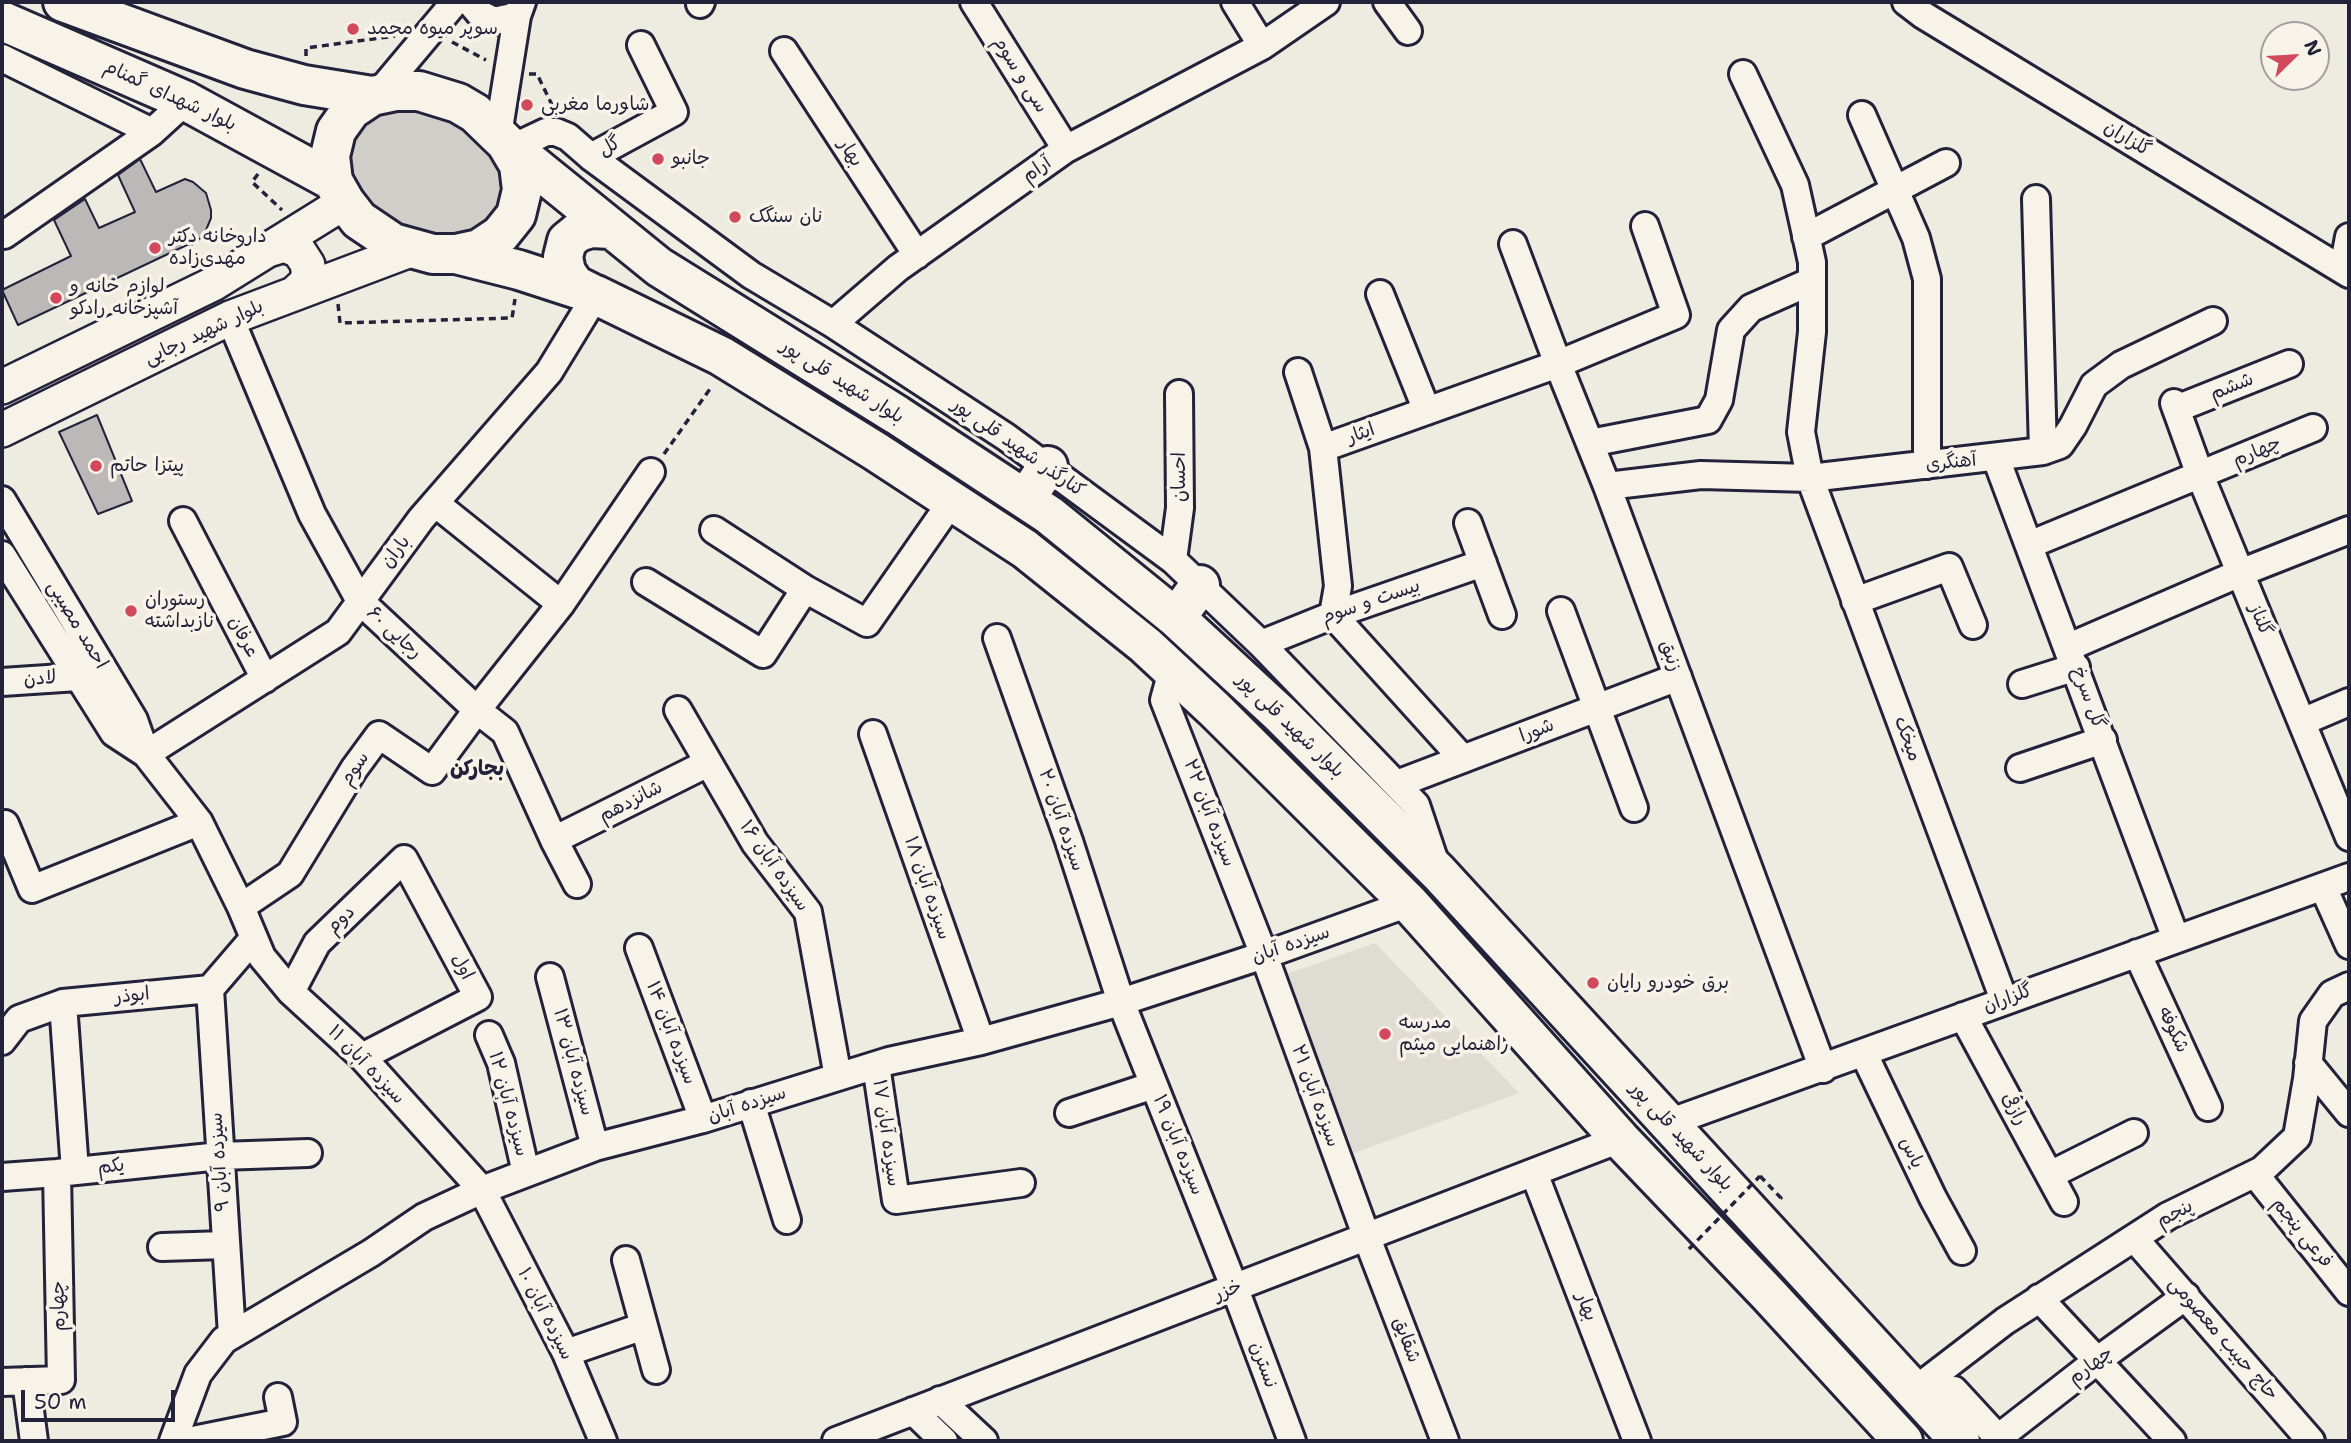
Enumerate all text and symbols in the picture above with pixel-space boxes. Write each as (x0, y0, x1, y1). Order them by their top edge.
place label: سوپر میوه محمد (367, 18, 498, 40)
marker: سوپر میوه محمد (345, 21, 361, 37)
north arrow (2260, 21, 2330, 91)
street label: سی و سوم (988, 33, 1052, 117)
text: N (2298, 36, 2327, 60)
street label: بلوار شهدای گمنام (100, 55, 240, 137)
place label: شاورما مغربی (541, 94, 649, 116)
marker: شاورما مغربی (519, 97, 535, 113)
street label: گلزاران (2099, 116, 2155, 162)
street label: گل (595, 132, 625, 162)
street label: بهار (833, 135, 867, 171)
place label: جانبو (672, 148, 710, 170)
marker: جانبو (650, 151, 666, 167)
street label: آرام (1018, 152, 1056, 188)
place label: نان سنگک (749, 206, 822, 228)
marker: نان سنگک (727, 209, 743, 225)
place label: داروخانه دکتر مهدی‌زاده (169, 226, 267, 270)
marker: داروخانه دکتر مهدی‌زاده (147, 240, 163, 256)
place label: لوازم خانه و آشپزخانه رادکو (70, 276, 178, 320)
marker: لوازم خانه و آشپزخانه رادکو (48, 290, 64, 306)
street label: بلوار شهید رجایی (141, 295, 267, 371)
street label: بلوار شهید قلی پور (776, 335, 908, 429)
street label: ششم (2207, 368, 2257, 406)
street label: کنارگذر شهید قلی پور (947, 394, 1089, 502)
street label: ایثار (1344, 418, 1378, 450)
street label: چهارم (2229, 432, 2285, 472)
street label: آهنگری (1925, 449, 1977, 477)
street label: احسان (1169, 452, 1191, 502)
place label: پیتزا حاتم (110, 455, 184, 477)
marker: پیتزا حاتم (88, 458, 104, 474)
street label: باران (376, 531, 416, 573)
street label: بیست و سوم (1319, 575, 1423, 629)
street label: احمد مصیبی (42, 577, 112, 673)
place label: رستوران نازبداشته (145, 589, 214, 633)
street label: گلناز (2243, 601, 2277, 639)
street label: رجایی ۶۰ (362, 602, 426, 664)
marker: رستوران نازبداشته (123, 603, 139, 619)
street label: عرفان (223, 612, 263, 662)
street label: زنبق (1654, 637, 1686, 675)
street label: گل سرخ (2066, 664, 2110, 732)
street label: لادن (23, 666, 57, 692)
street label: بلوار شهید قلی پور (1231, 669, 1349, 783)
street label: میخک (1888, 713, 1926, 765)
street label: شورا (1516, 714, 1558, 748)
street label: سوم (335, 748, 375, 790)
street label: سیزده آبان ۲۲ (1178, 756, 1240, 870)
district label: بجارکن (450, 757, 504, 783)
street label: سیزده آبان ۲۰ (1033, 766, 1089, 874)
street label: شانزدهم (595, 776, 667, 828)
street label: سیزده آبان ۱۶ (734, 816, 814, 916)
street label: سیزده آبان ۱۸ (899, 833, 955, 943)
street label: دوم (322, 901, 360, 939)
street label: سیزده آبان (1249, 921, 1333, 969)
street label: اول (446, 950, 478, 984)
place label: برق خودرو رایان (1607, 972, 1729, 994)
marker: برق خودرو رایان (1585, 975, 1601, 991)
street label: سیزده آبان ۱۴ (641, 978, 701, 1088)
street label: گلزاران (1980, 980, 2036, 1018)
street label: ابوذر (113, 983, 151, 1009)
street label: شکوفه (2152, 1003, 2194, 1057)
street label: سیزده آبان ۱۳ (548, 1006, 598, 1118)
place label: مدرسه راهنمایی میثم (1399, 1012, 1509, 1056)
street label: سیزده آبان ۱۱ (323, 1021, 409, 1109)
marker: مدرسه راهنمایی میثم (1377, 1026, 1393, 1042)
street label: سیزده آبان ۲۱ (1286, 1042, 1344, 1150)
street label: سیزده آبان ۱۲ (483, 1049, 533, 1159)
street label: سیزده آبان ۱۷ (867, 1078, 905, 1188)
street label: بلوار شهید قلی پور (1625, 1078, 1737, 1196)
street label: سیزده آبان (705, 1082, 789, 1128)
street label: رازقی (1996, 1089, 2032, 1129)
street label: سیزده آبان ۱۹ (1147, 1091, 1209, 1199)
street label: سیزده آبان ۹ (205, 1112, 235, 1212)
street label: یاس (1894, 1134, 1928, 1172)
street label: یکم (96, 1154, 126, 1180)
street label: فرعی پنجم (2267, 1193, 2337, 1273)
street label: پنجم (2153, 1195, 2197, 1233)
street label: سیزده آبان ‍۱۰ (512, 1264, 578, 1364)
street label: حاج حبیب معصومی (2163, 1273, 2283, 1405)
street label: خزر (1211, 1275, 1245, 1307)
street label: چهارم (47, 1281, 71, 1331)
street label: بهار (1570, 1289, 1602, 1325)
street label: شقایق (1387, 1314, 1425, 1366)
street label: نسترن (1244, 1339, 1282, 1391)
street label: چهارم (2064, 1342, 2118, 1390)
scale bar (24, 1376, 178, 1420)
text: 50 m (34, 1388, 87, 1416)

